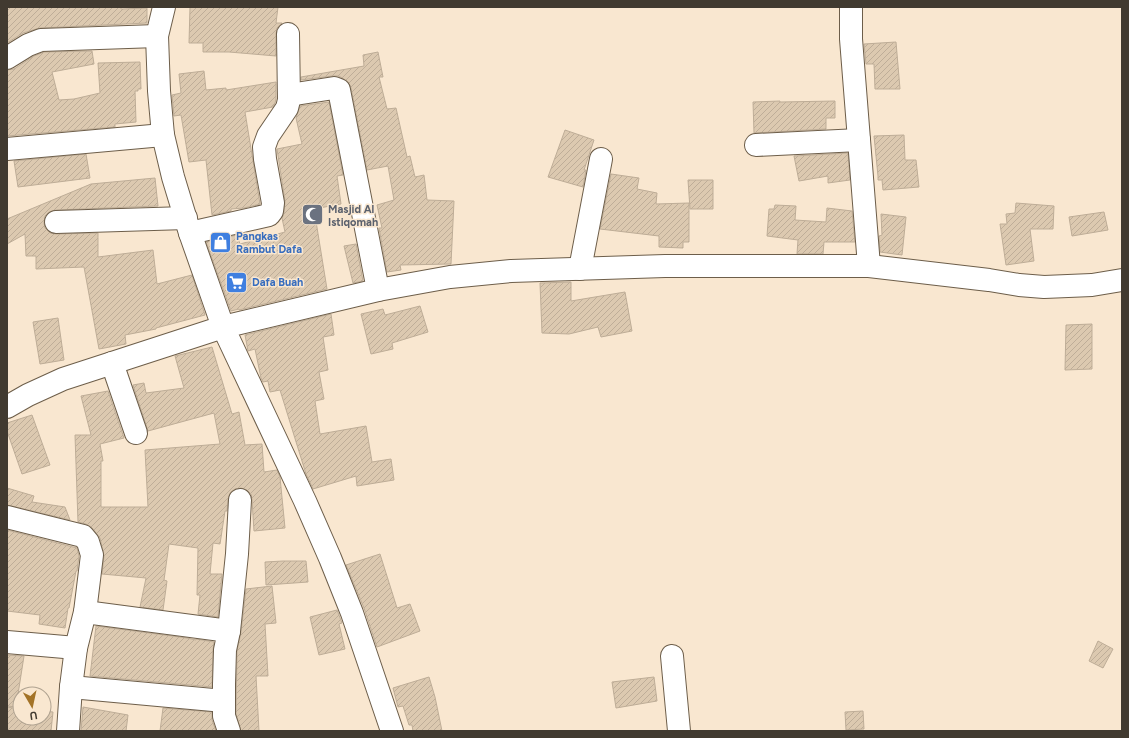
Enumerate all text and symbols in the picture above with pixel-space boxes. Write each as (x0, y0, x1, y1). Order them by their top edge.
mosque icon: Masjid Al Istiqomah (299, 202, 325, 228)
place label: Masjid Al Istiqomah (328, 203, 378, 229)
shop icon: Pangkas Rambut Dafa (208, 229, 234, 255)
place label: Pangkas Rambut Dafa (236, 230, 302, 256)
supermarket icon: Dafa Buah (224, 269, 250, 295)
place label: Dafa Buah (252, 276, 303, 289)
north arrow (12, 686, 52, 726)
text: U (28, 708, 38, 722)

